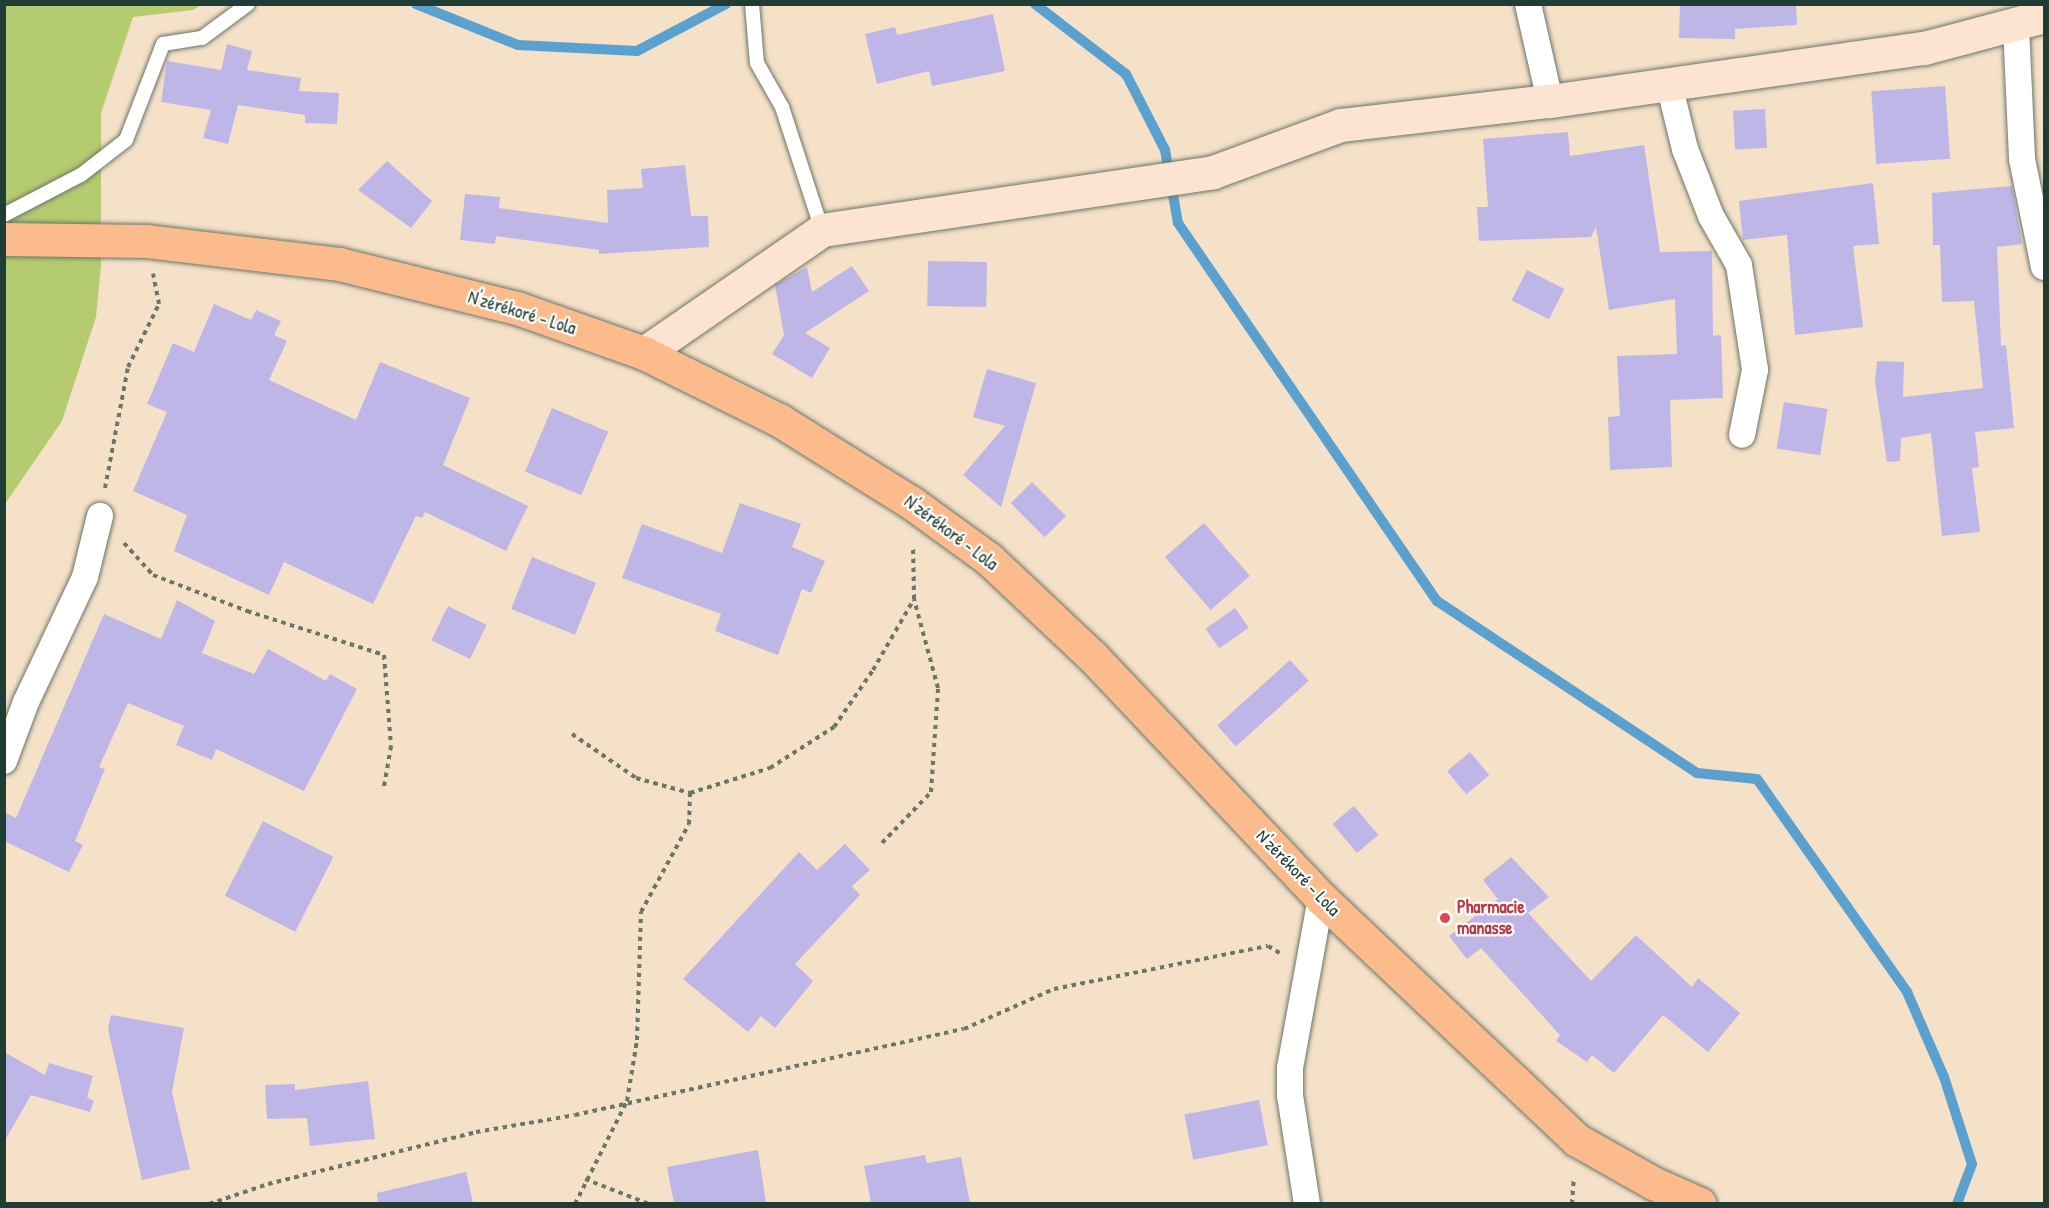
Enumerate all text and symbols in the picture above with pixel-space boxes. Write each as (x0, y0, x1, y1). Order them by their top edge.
street label: N'zérékoré - Lola (465, 286, 579, 340)
street label: N'zérékoré - Lola (900, 491, 1002, 575)
street label: N'zérékoré - Lola (1251, 825, 1345, 921)
place label: Pharmacie manasse (1457, 897, 1525, 940)
marker: Pharmacie manasse (1438, 911, 1452, 925)

